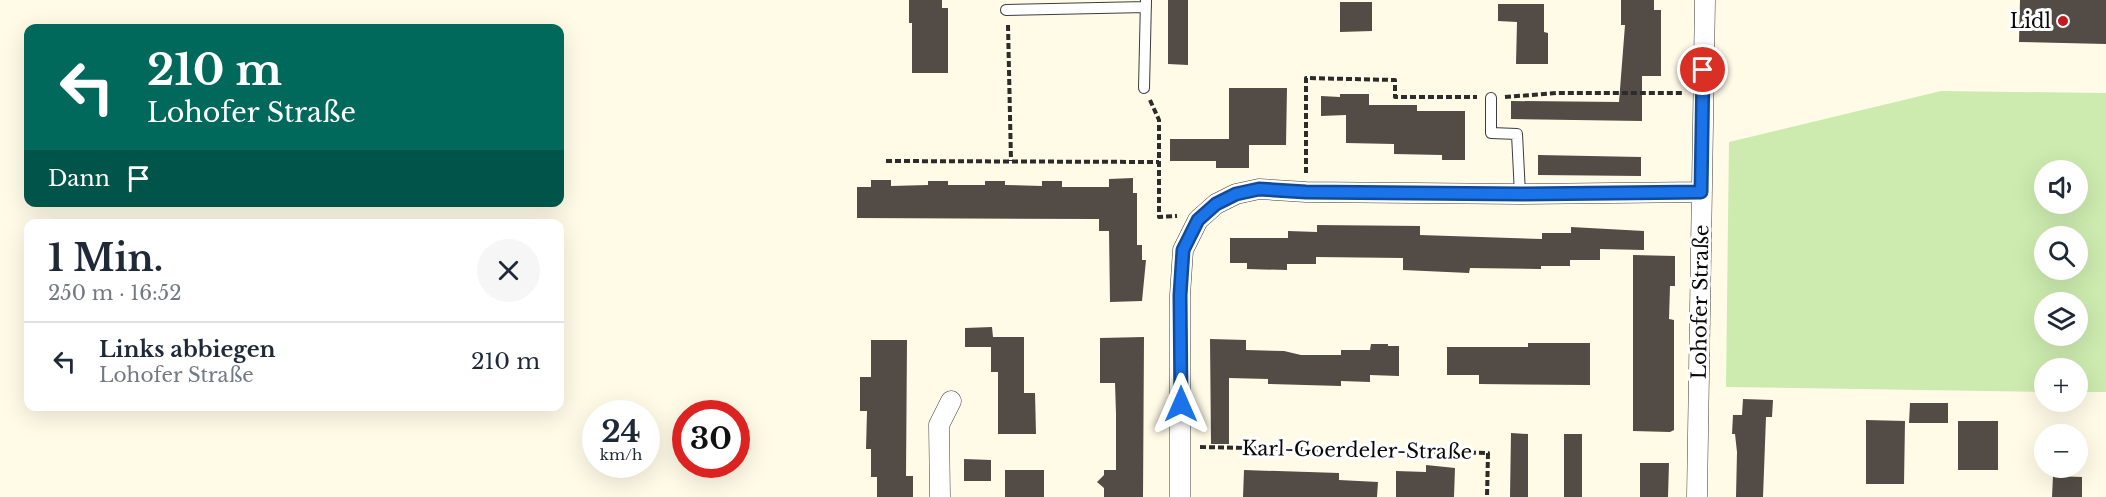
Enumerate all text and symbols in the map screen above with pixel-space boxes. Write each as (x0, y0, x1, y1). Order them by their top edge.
place label: Lidl (2010, 9, 2051, 33)
marker: Lidl (2056, 14, 2070, 28)
text: 210 m (147, 44, 282, 96)
pin (1677, 44, 1728, 95)
icon: left (48, 48, 126, 126)
icon: arrive (1686, 53, 1719, 86)
text: Lohofer Straße (147, 96, 356, 129)
map controls (2034, 160, 2088, 478)
button: sound (2034, 160, 2088, 214)
icon: arrive (122, 162, 155, 195)
text: Dann (48, 165, 110, 192)
street label: Lohofer Straße (1687, 224, 1713, 380)
button: search (2034, 226, 2088, 280)
text: 1 Min. (48, 236, 163, 281)
button: close (477, 239, 540, 302)
text: 250 m · 16:52 (48, 281, 182, 305)
button: layers (2034, 292, 2088, 346)
text: Links abbiegen (99, 336, 276, 363)
icon: left (48, 345, 81, 378)
text: 210 m (471, 348, 540, 375)
button: + (2034, 358, 2088, 412)
text: Lohofer Straße (99, 363, 254, 387)
position arrow (1149, 372, 1213, 436)
speed limit sign: 30 (672, 400, 750, 478)
text: 24 (601, 413, 641, 450)
button: − (2034, 424, 2088, 478)
street label: Karl-Goerdeler-Straße (1242, 436, 1472, 464)
text: km/h (600, 445, 642, 464)

